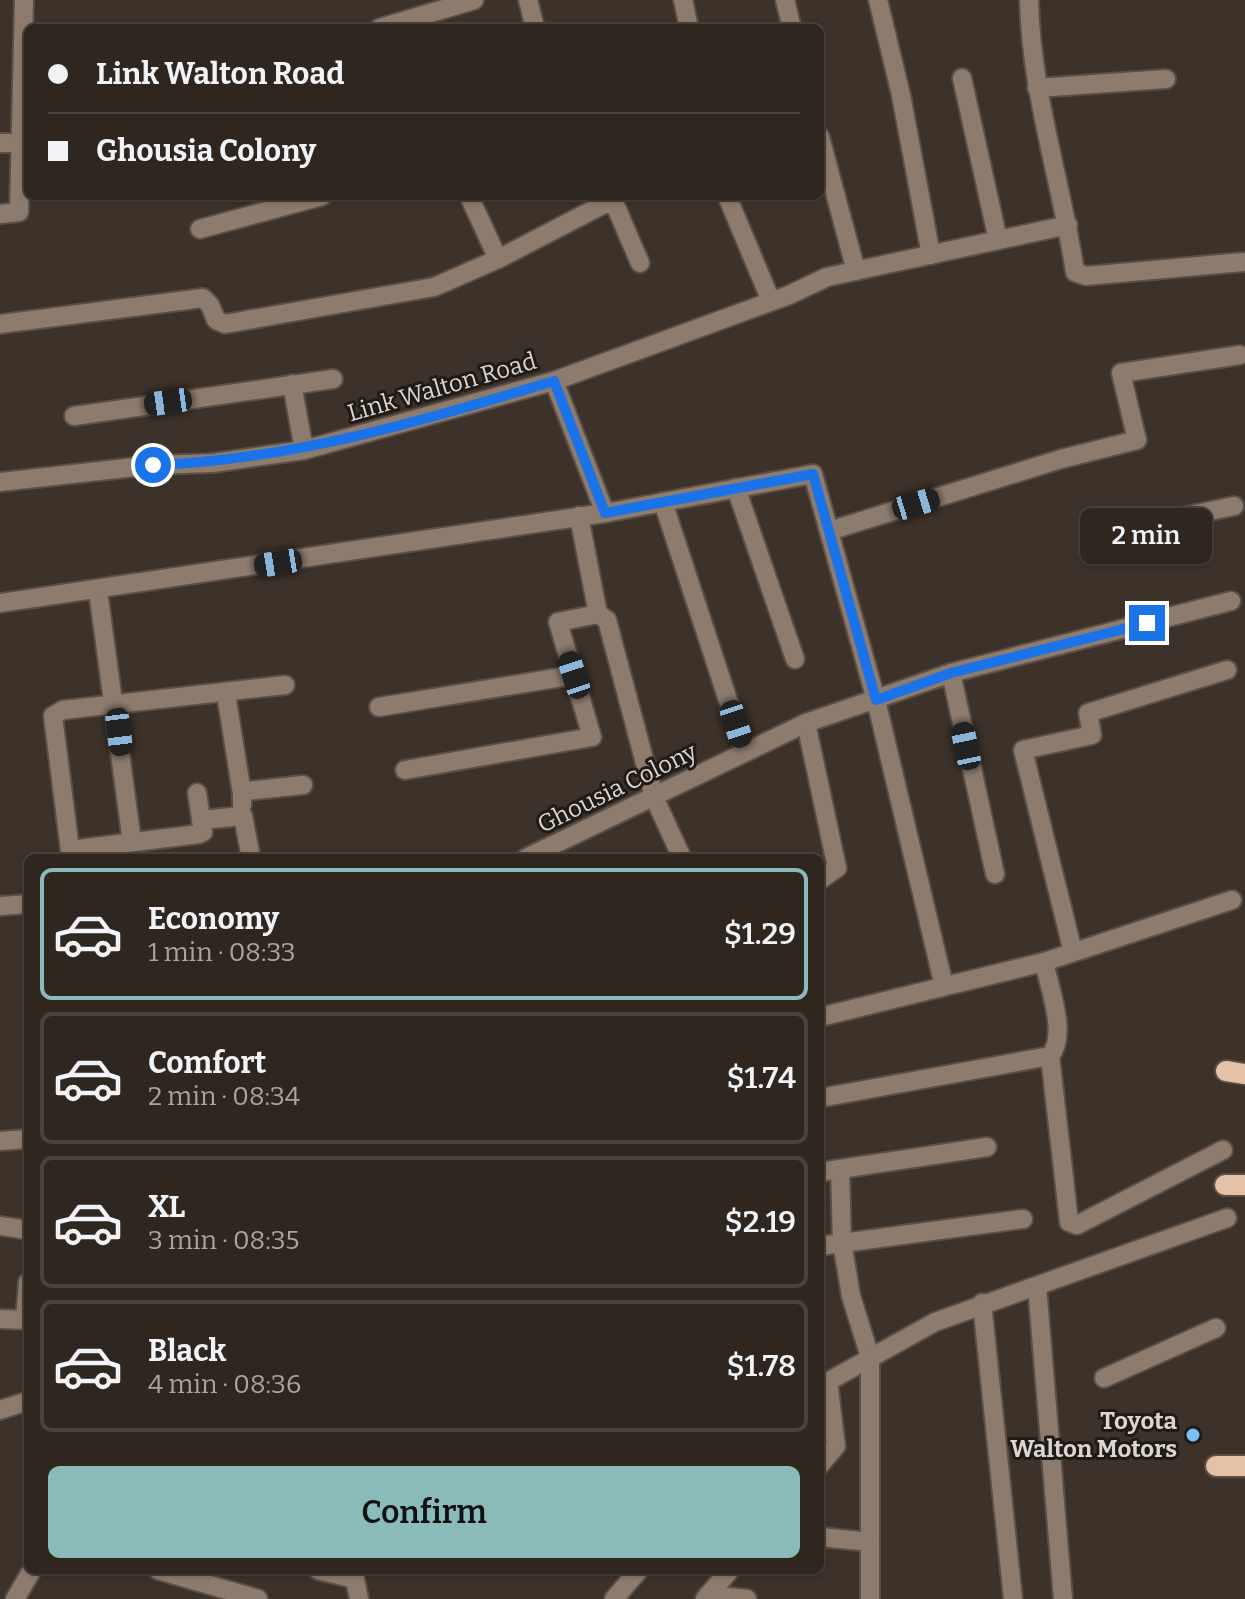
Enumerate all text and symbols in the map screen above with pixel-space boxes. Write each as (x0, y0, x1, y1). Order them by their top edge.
text: Link Walton Road (96, 56, 344, 92)
text: Ghousia Colony (96, 133, 316, 169)
street label: Link Walton Road (345, 347, 539, 427)
car (143, 387, 193, 417)
route start (135, 447, 171, 483)
car (890, 486, 942, 522)
callout: 2 min (1081, 507, 1213, 563)
text: 2 min (1112, 520, 1180, 551)
car (252, 547, 304, 579)
route end (1129, 605, 1165, 641)
car (555, 648, 593, 702)
car (717, 697, 755, 751)
car (104, 707, 134, 757)
car (949, 720, 983, 772)
street label: Ghousia Colony (533, 737, 701, 839)
icon: car (52, 898, 124, 970)
text: Economy (148, 901, 279, 937)
text: $1.29 (724, 916, 796, 952)
text: 1 min · 08:33 (148, 937, 296, 968)
icon: car (52, 1042, 124, 1114)
text: Comfort (148, 1045, 266, 1081)
text: $1.74 (726, 1060, 796, 1096)
text: 2 min · 08:34 (148, 1081, 300, 1112)
icon: car (52, 1186, 124, 1258)
text: XL (148, 1189, 185, 1225)
text: $2.19 (724, 1204, 796, 1240)
text: 3 min · 08:35 (148, 1225, 299, 1256)
icon: car (52, 1330, 124, 1402)
text: Black (148, 1333, 226, 1369)
text: $1.78 (726, 1348, 796, 1384)
text: 4 min · 08:36 (148, 1369, 301, 1400)
place label: Toyota Walton Motors (1010, 1407, 1178, 1463)
marker: Toyota Walton Motors (1184, 1426, 1202, 1444)
button: Confirm (48, 1466, 800, 1558)

